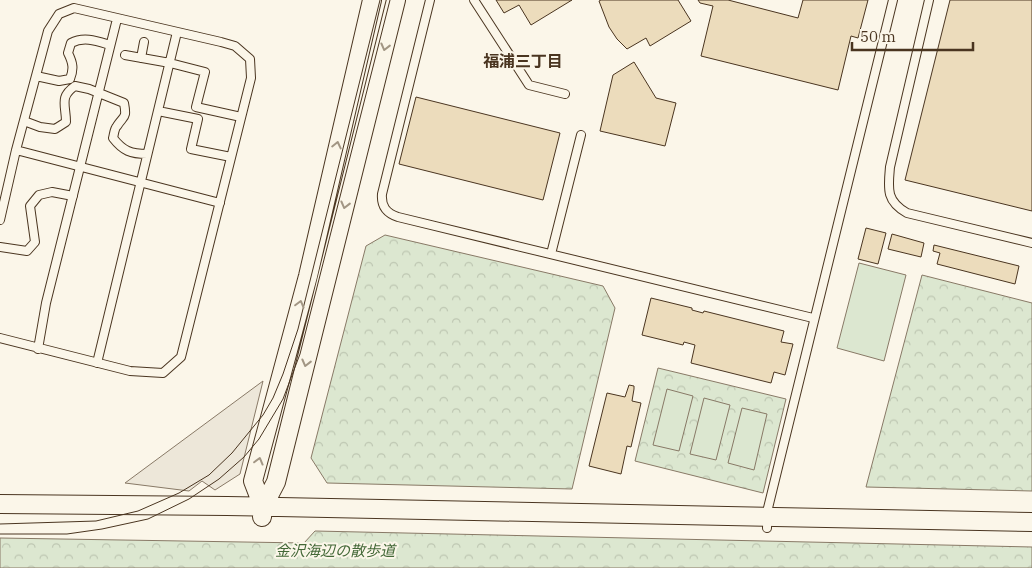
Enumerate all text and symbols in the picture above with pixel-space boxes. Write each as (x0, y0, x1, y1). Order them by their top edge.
scale bar (852, 20, 973, 52)
text: 50 m (860, 27, 896, 46)
one-way arrow (380, 43, 390, 51)
district label: 福浦三丁目 (483, 51, 563, 71)
one-way arrow (331, 141, 342, 150)
one-way arrow (340, 200, 351, 209)
one-way arrow (295, 300, 305, 308)
one-way arrow (301, 358, 312, 367)
one-way arrow (253, 456, 264, 465)
park label: 金沢海辺の散歩道 (275, 541, 397, 560)

